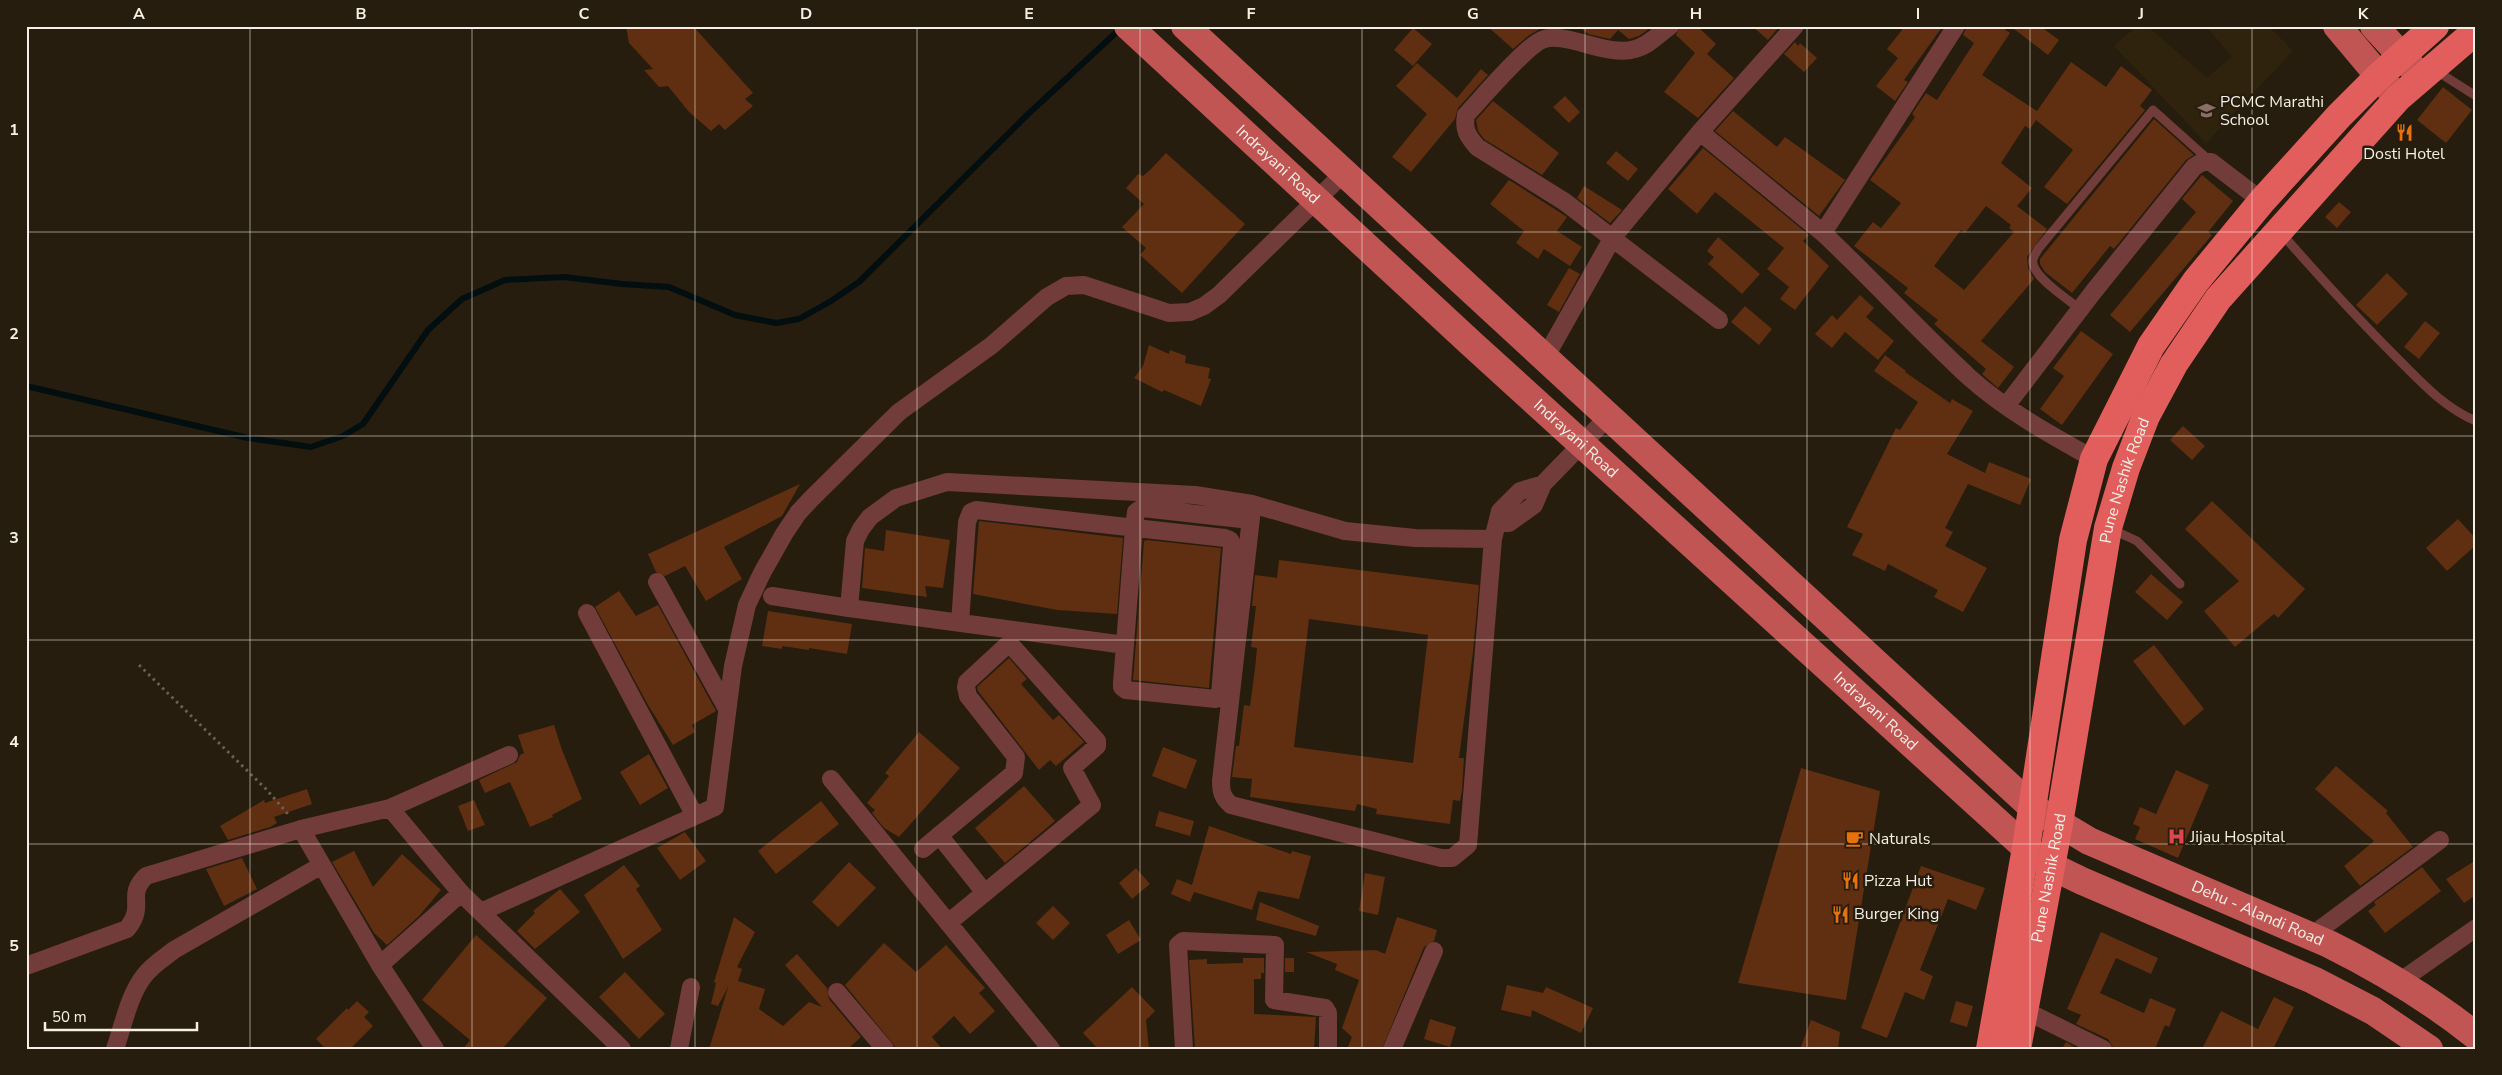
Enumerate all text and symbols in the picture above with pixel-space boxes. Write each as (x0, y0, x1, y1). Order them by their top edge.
text: A (133, 3, 145, 25)
text: B (355, 3, 367, 25)
text: C (579, 3, 590, 25)
text: D (800, 3, 812, 25)
text: E (1024, 3, 1034, 25)
text: F (1247, 3, 1256, 25)
text: G (1467, 3, 1479, 25)
text: H (1690, 3, 1702, 25)
text: I (1916, 3, 1920, 25)
text: J (2137, 3, 2144, 25)
text: K (2358, 3, 2370, 25)
place label: PCMC Marathi School (2220, 91, 2324, 131)
school or university icon: PCMC Marathi School (2196, 101, 2216, 121)
text: 1 (9, 119, 19, 141)
street label: Indrayani Road (1231, 120, 1325, 209)
restaurant icon: Dosti Hotel (2394, 122, 2414, 142)
place label: Dosti Hotel (2363, 143, 2445, 165)
text: 2 (9, 323, 19, 345)
street label: Indrayani Road (1529, 394, 1623, 483)
street label: Pune Nashik Road (2095, 415, 2155, 545)
text: 3 (9, 527, 19, 549)
street label: Indrayani Road (1828, 667, 1923, 755)
text: 4 (9, 731, 19, 753)
street label: Pune Nashik Road (2026, 812, 2072, 944)
place label: Jijau Hospital (2189, 826, 2285, 848)
hospital icon: Jijau Hospital (2166, 827, 2186, 847)
place label: Naturals (1869, 828, 1930, 850)
cafe icon: Naturals (1845, 829, 1865, 849)
place label: Pizza Hut (1864, 870, 1932, 892)
restaurant icon: Pizza Hut (1840, 871, 1860, 891)
street label: Dehu - Alandi Road (2188, 875, 2327, 951)
place label: Burger King (1854, 903, 1939, 925)
restaurant icon: Burger King (1830, 904, 1850, 924)
text: 5 (9, 935, 19, 957)
scale bar (45, 1000, 198, 1032)
text: 50 m (52, 1007, 87, 1027)

